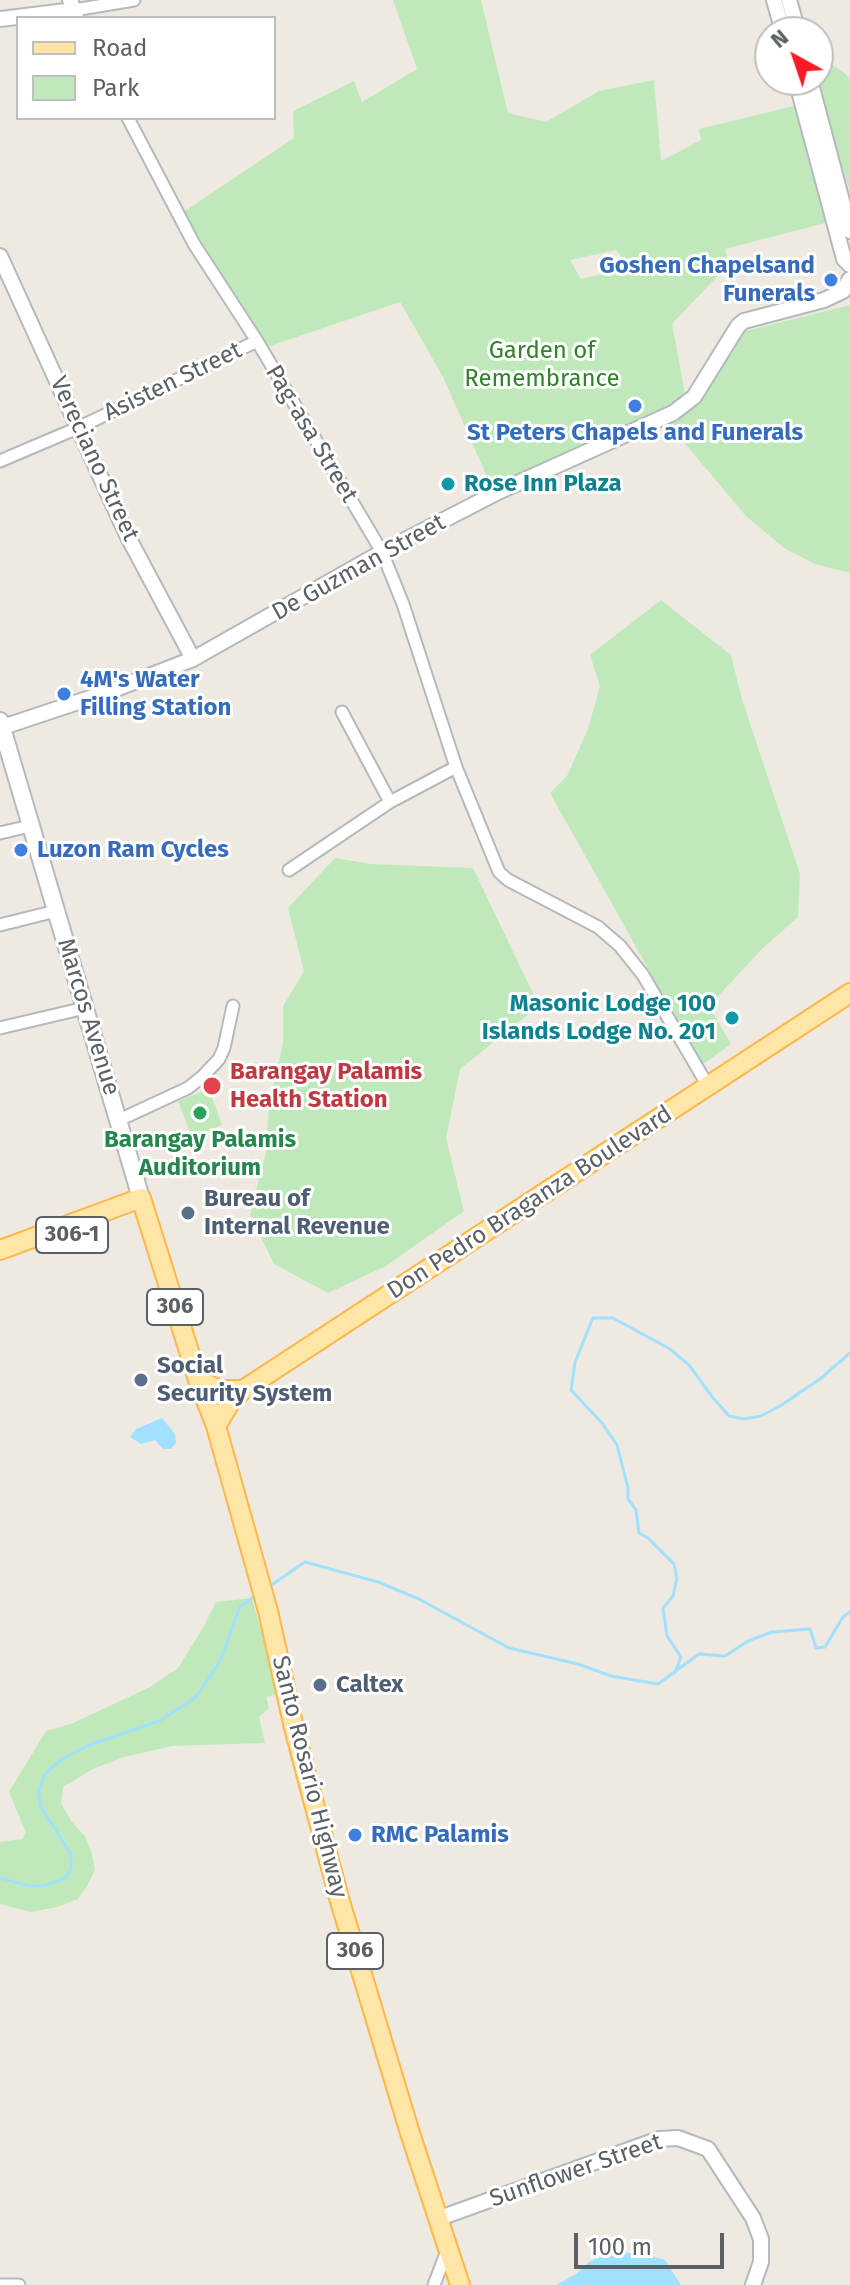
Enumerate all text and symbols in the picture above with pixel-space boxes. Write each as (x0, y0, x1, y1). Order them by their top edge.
legend (16, 16, 276, 120)
north arrow (754, 16, 834, 96)
text: N (765, 24, 794, 54)
text: Road (92, 34, 147, 62)
text: Park (92, 74, 139, 102)
place label: Goshen Chapelsand Funerals (599, 252, 815, 308)
marker: Goshen Chapelsand Funerals (822, 271, 840, 289)
street label: Asisten Street (99, 336, 247, 428)
park label: Garden of Remembrance (464, 337, 620, 393)
street label: Pag-asa Street (259, 360, 363, 508)
street label: Vereciano Street (43, 372, 145, 546)
marker: St Peters Chapels and Funerals (626, 397, 644, 415)
place label: St Peters Chapels and Funerals (467, 419, 803, 447)
place label: Rose Inn Plaza (464, 470, 622, 498)
marker: Rose Inn Plaza (439, 475, 457, 493)
street label: De Guzman Street (267, 508, 451, 628)
place label: 4M's Water Filling Station (80, 666, 231, 722)
marker: 4M's Water Filling Station (55, 685, 73, 703)
place label: Luzon Ram Cycles (37, 836, 229, 864)
marker: Luzon Ram Cycles (12, 841, 30, 859)
street label: Marcos Avenue (50, 935, 126, 1099)
place label: Masonic Lodge 100 Islands Lodge No. 201 (482, 990, 716, 1046)
marker: Masonic Lodge 100 Islands Lodge No. 201 (723, 1009, 741, 1027)
place label: Barangay Palamis Health Station (230, 1058, 422, 1114)
marker: Barangay Palamis Health Station (201, 1075, 223, 1097)
street label: Don Pedro Braganza Boulevard (382, 1100, 678, 1306)
marker: Barangay Palamis Auditorium (191, 1104, 209, 1122)
place label: Barangay Palamis Auditorium (104, 1126, 296, 1182)
place label: Bureau of Internal Revenue (204, 1185, 390, 1241)
marker: Bureau of Internal Revenue (179, 1204, 197, 1222)
road number: 306-1 (36, 1217, 108, 1253)
road number: 306 (147, 1289, 203, 1325)
place label: Social Security System (157, 1352, 332, 1408)
marker: Social Security System (132, 1371, 150, 1389)
street label: Santo Rosario Highway (265, 1653, 353, 1901)
place label: Caltex (336, 1671, 404, 1699)
marker: Caltex (311, 1676, 329, 1694)
place label: RMC Palamis (371, 1821, 509, 1849)
marker: RMC Palamis (346, 1826, 364, 1844)
road number: 306 (327, 1933, 383, 1969)
street label: Sunflower Street (486, 2128, 666, 2214)
scale bar (578, 2217, 728, 2267)
text: 100 m (588, 2233, 652, 2261)

